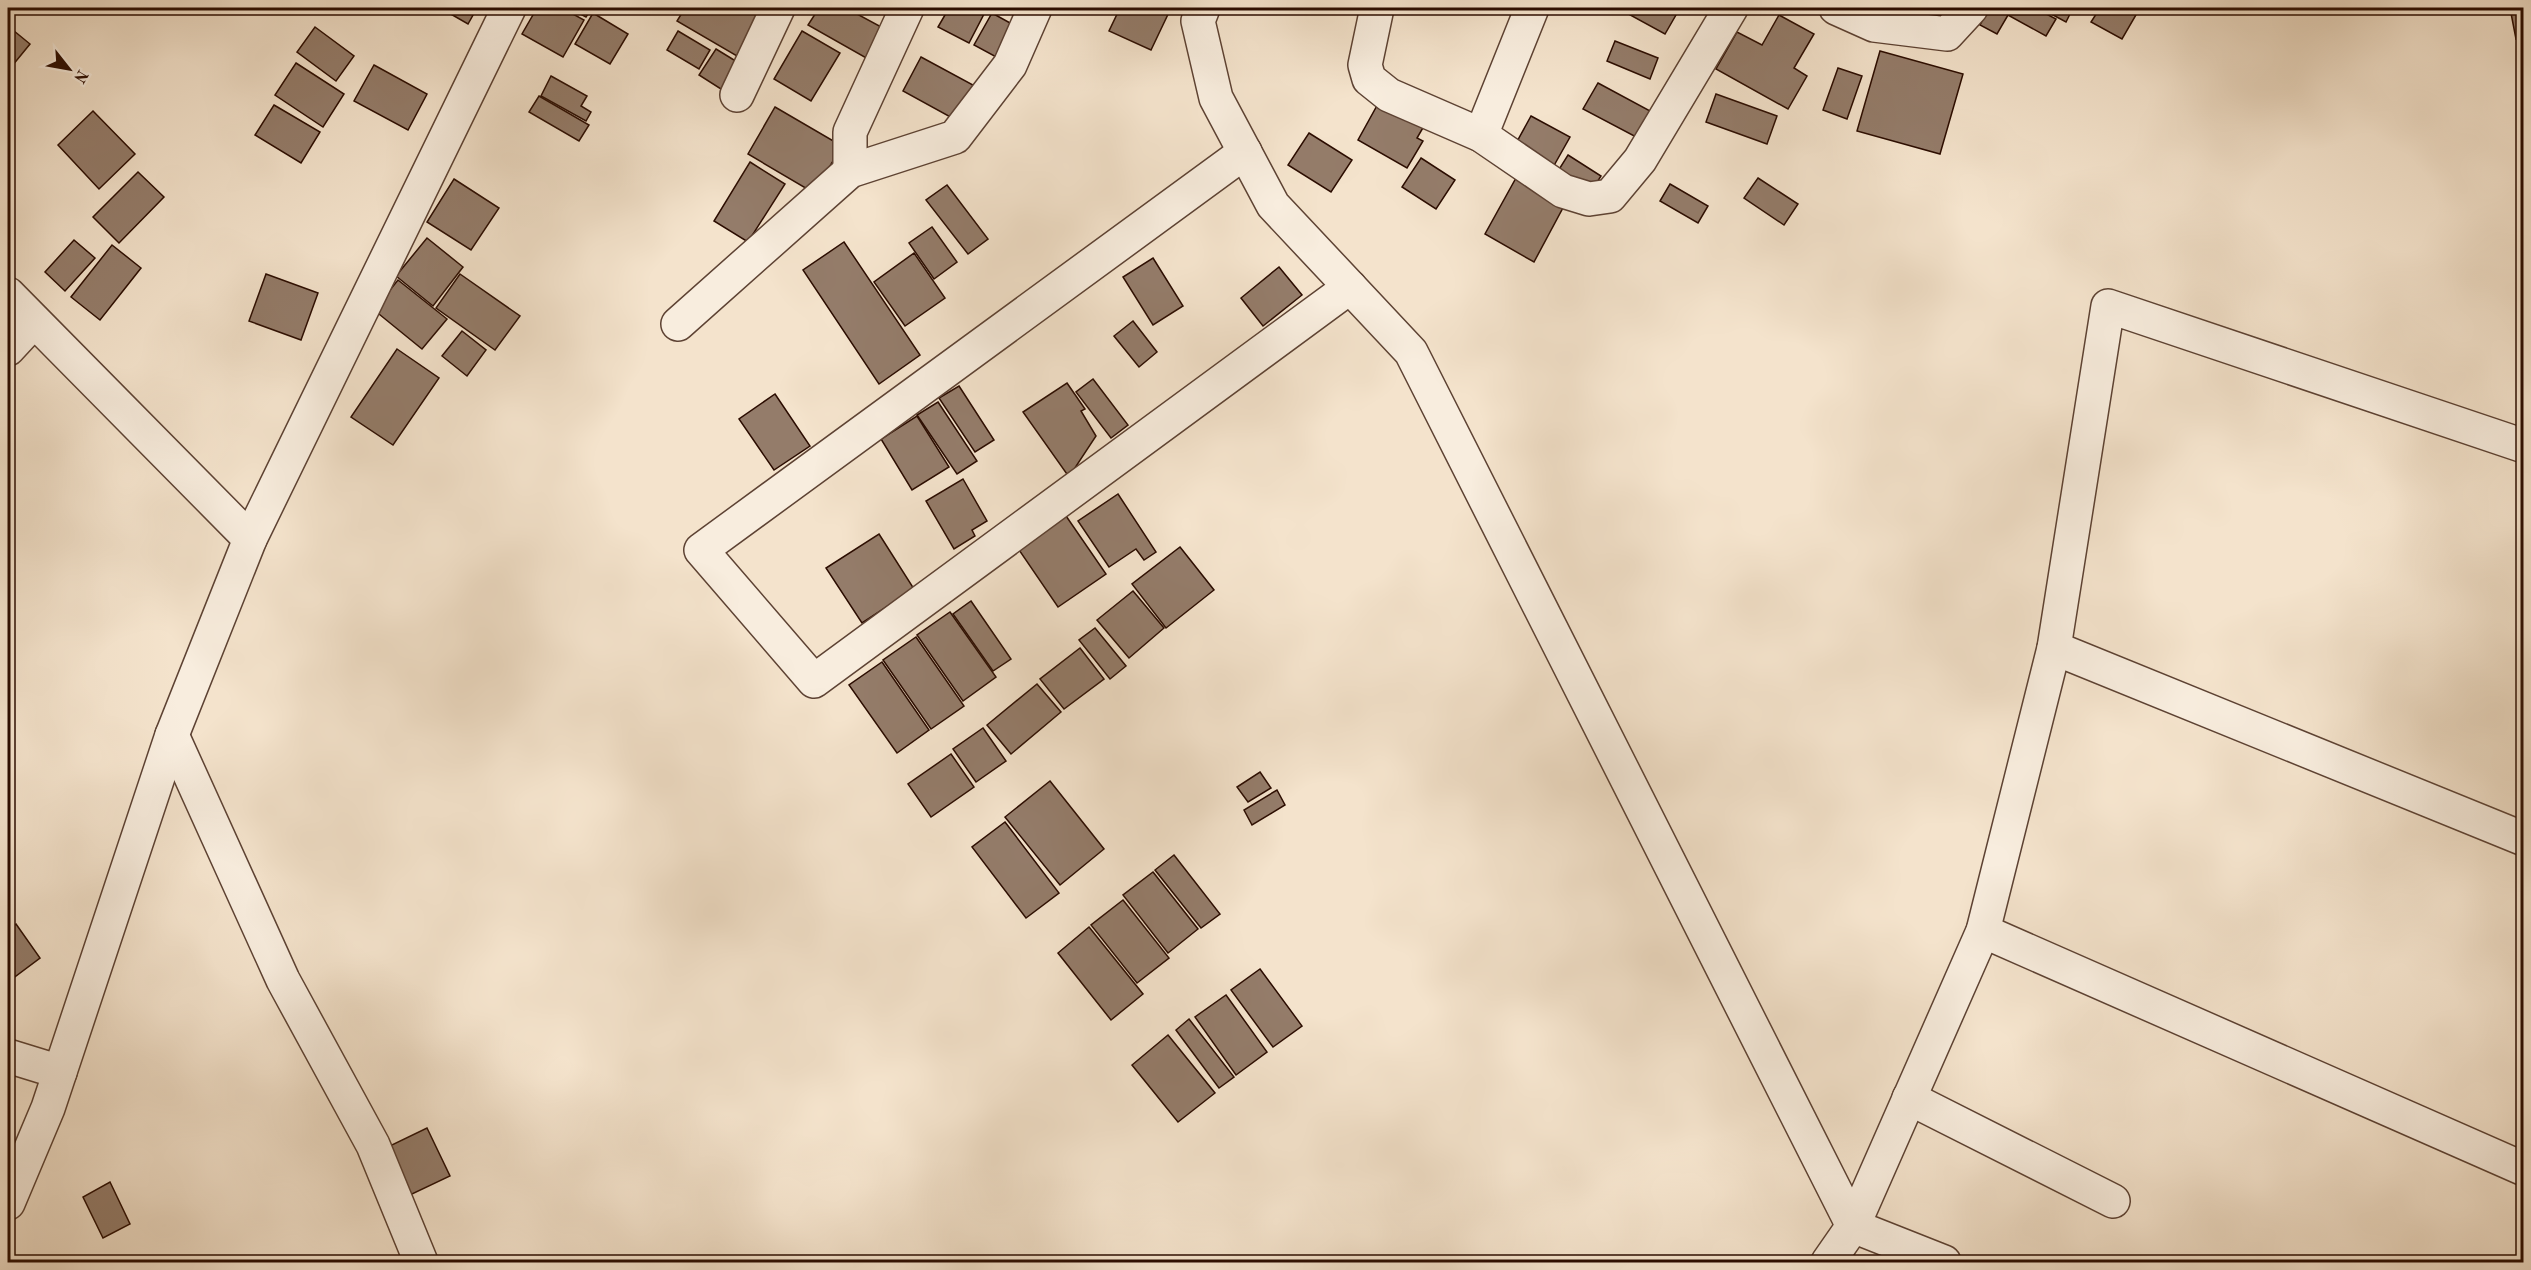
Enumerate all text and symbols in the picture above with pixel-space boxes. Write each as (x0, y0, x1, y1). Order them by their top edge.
north arrow (39, 39, 99, 99)
text: N (70, 66, 90, 86)

